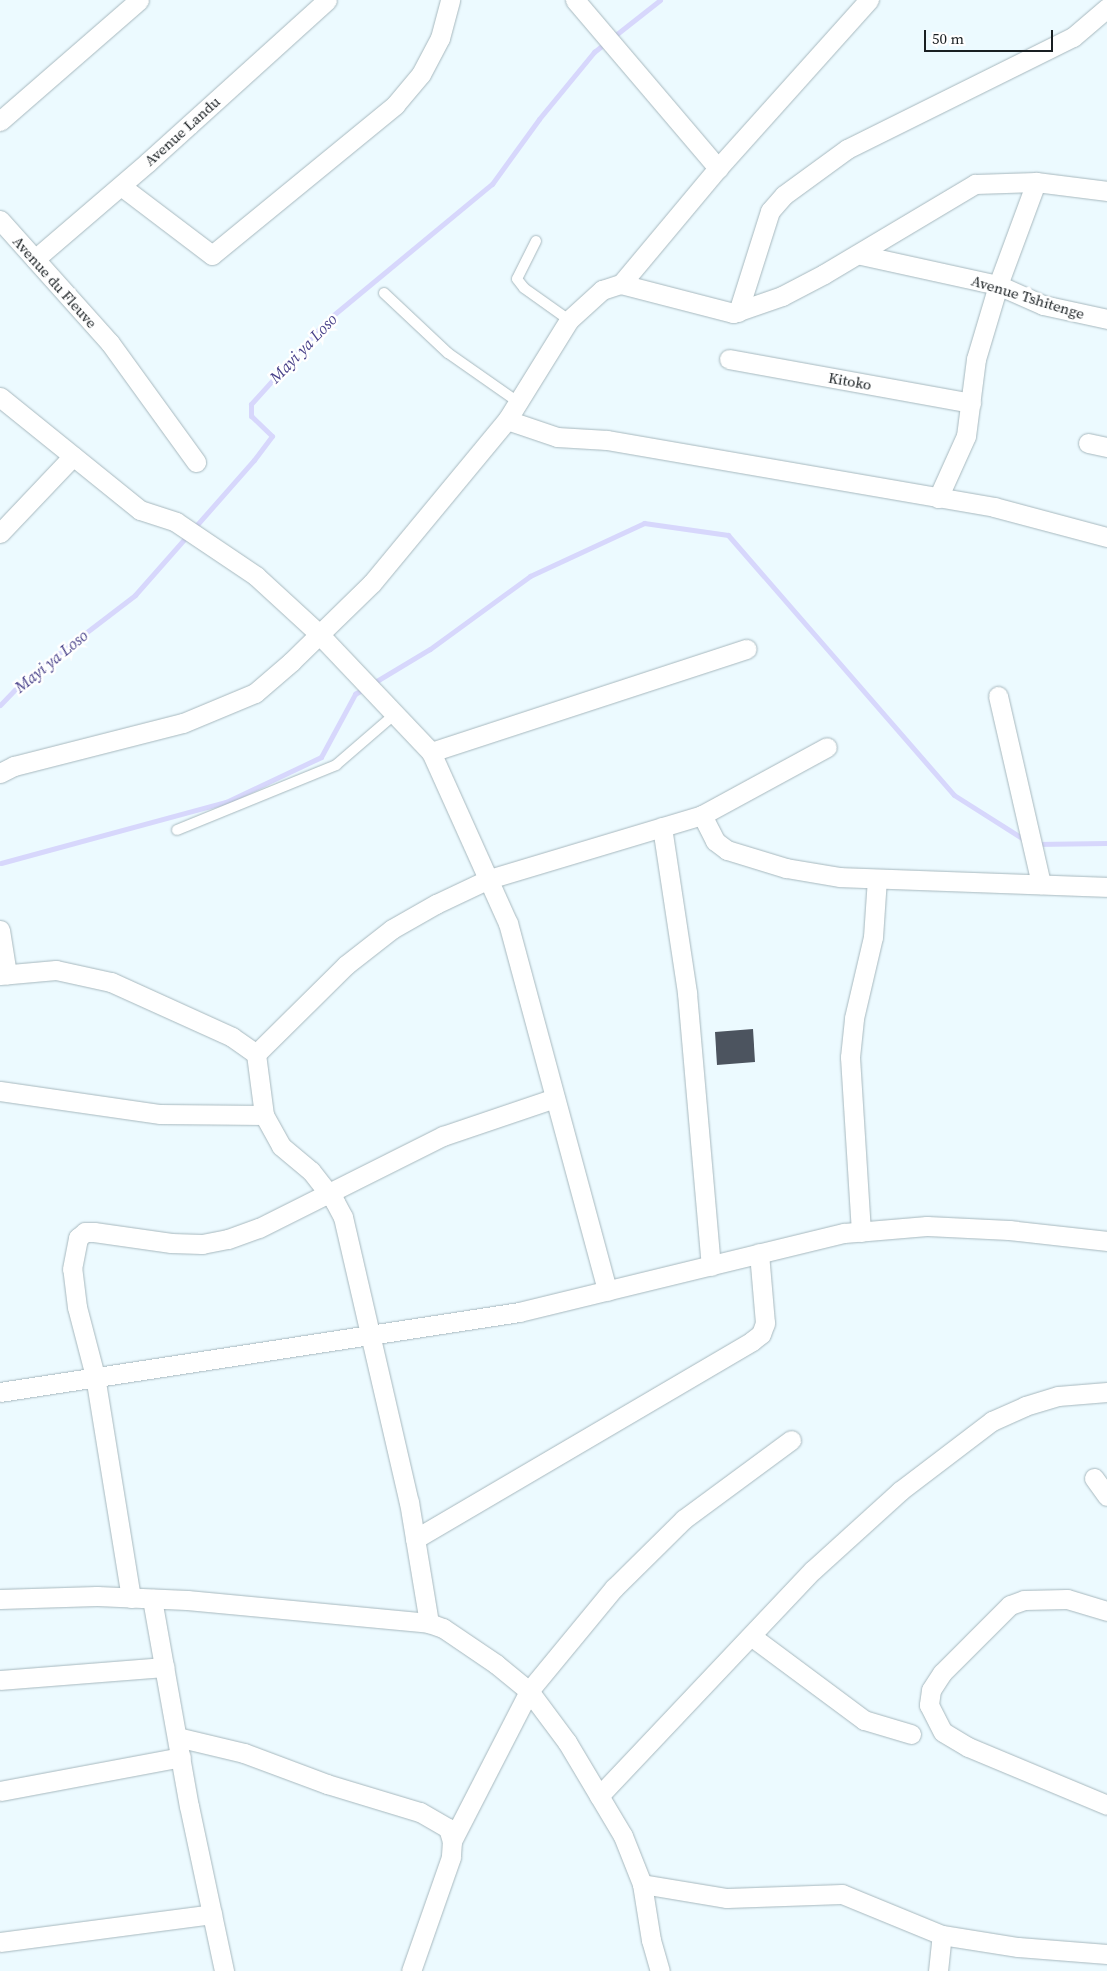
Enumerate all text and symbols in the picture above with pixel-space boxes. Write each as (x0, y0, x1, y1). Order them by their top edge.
scale bar (927, 20, 1056, 52)
text: 50 m (932, 28, 964, 49)
street label: Avenue Landu (141, 92, 223, 170)
street label: Avenue du Fleuve (9, 232, 101, 332)
street label: Avenue Tshitenge (969, 271, 1087, 323)
water label: Mayi ya Loso (265, 309, 341, 387)
street label: Kitoko (827, 368, 873, 394)
water label: Mayi ya Loso (10, 626, 92, 696)

